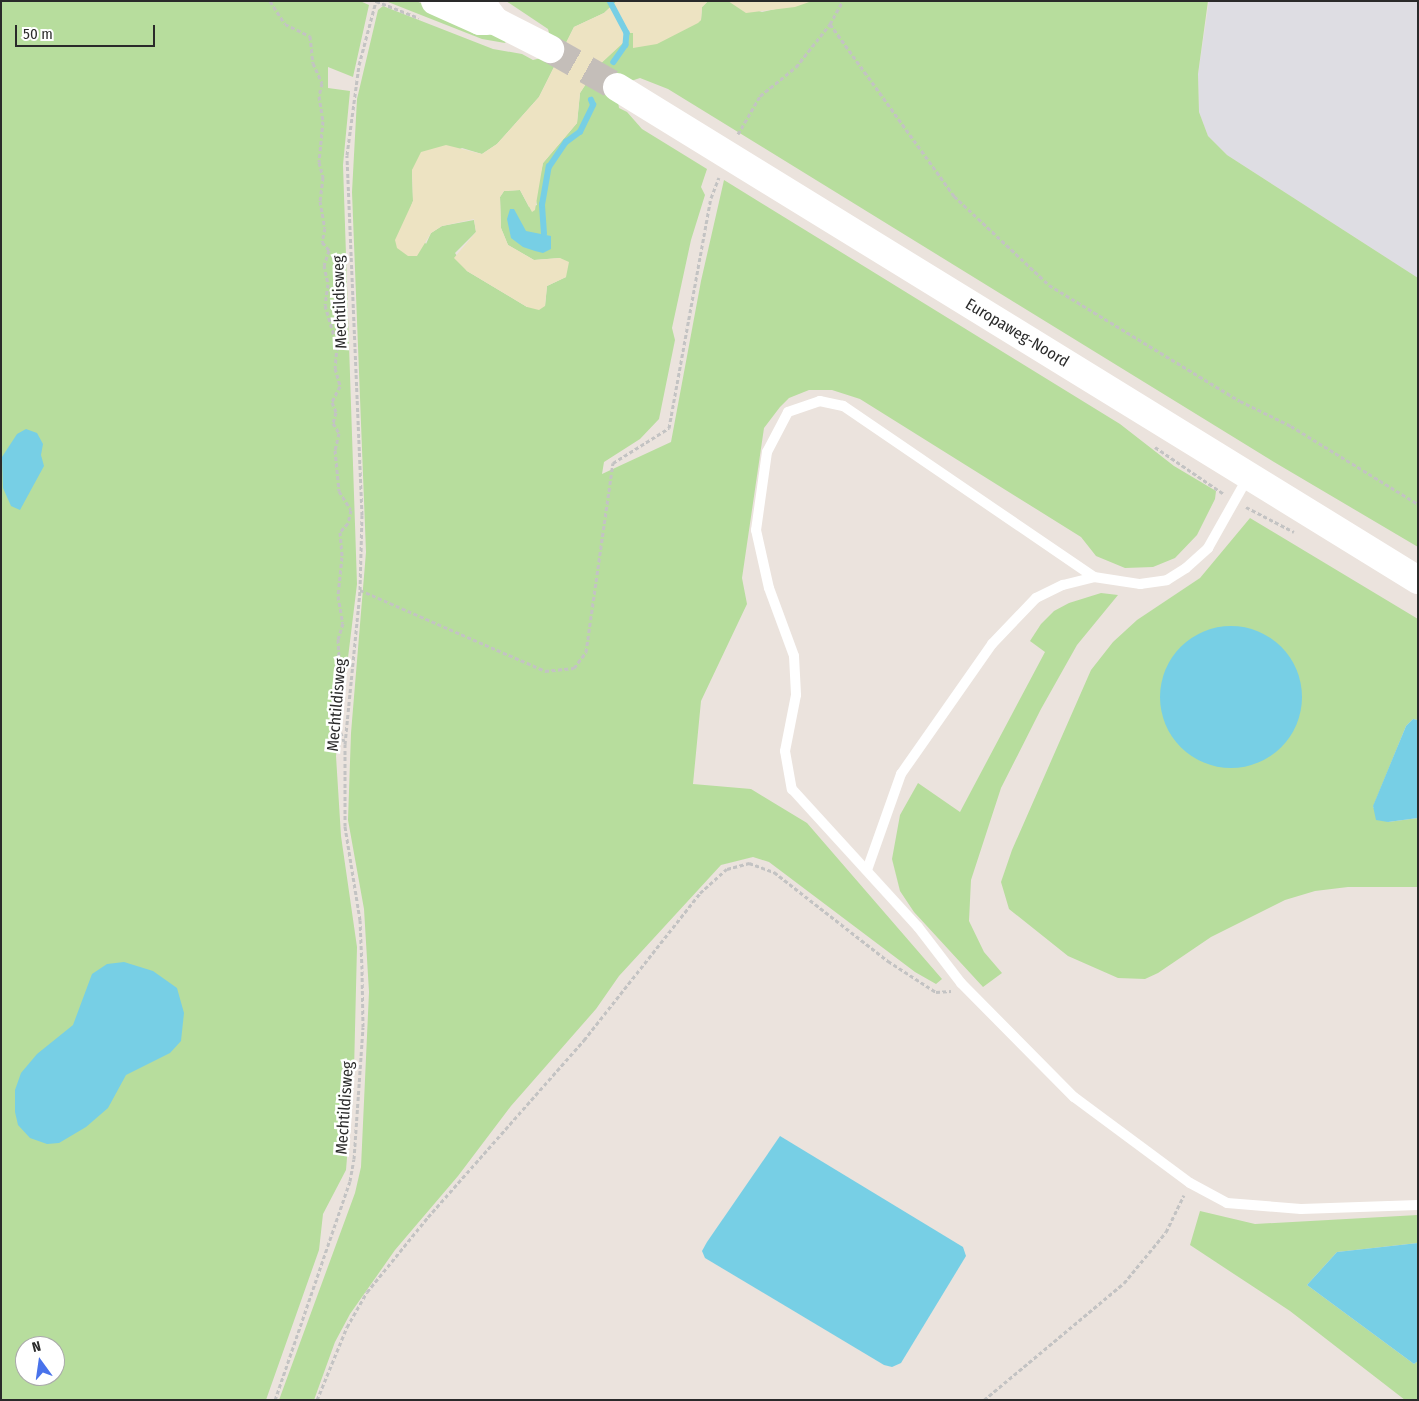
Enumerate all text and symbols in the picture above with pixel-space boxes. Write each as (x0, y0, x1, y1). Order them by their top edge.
scale bar (18, 15, 158, 47)
text: 50 m (23, 25, 53, 43)
street label: Mechtildisweg (329, 255, 351, 349)
street label: Europaweg-Noord (962, 295, 1072, 371)
street label: Mechtildisweg (323, 658, 351, 752)
street label: Mechtildisweg (332, 1061, 358, 1155)
north arrow (15, 1336, 65, 1386)
text: N (30, 1338, 43, 1356)

